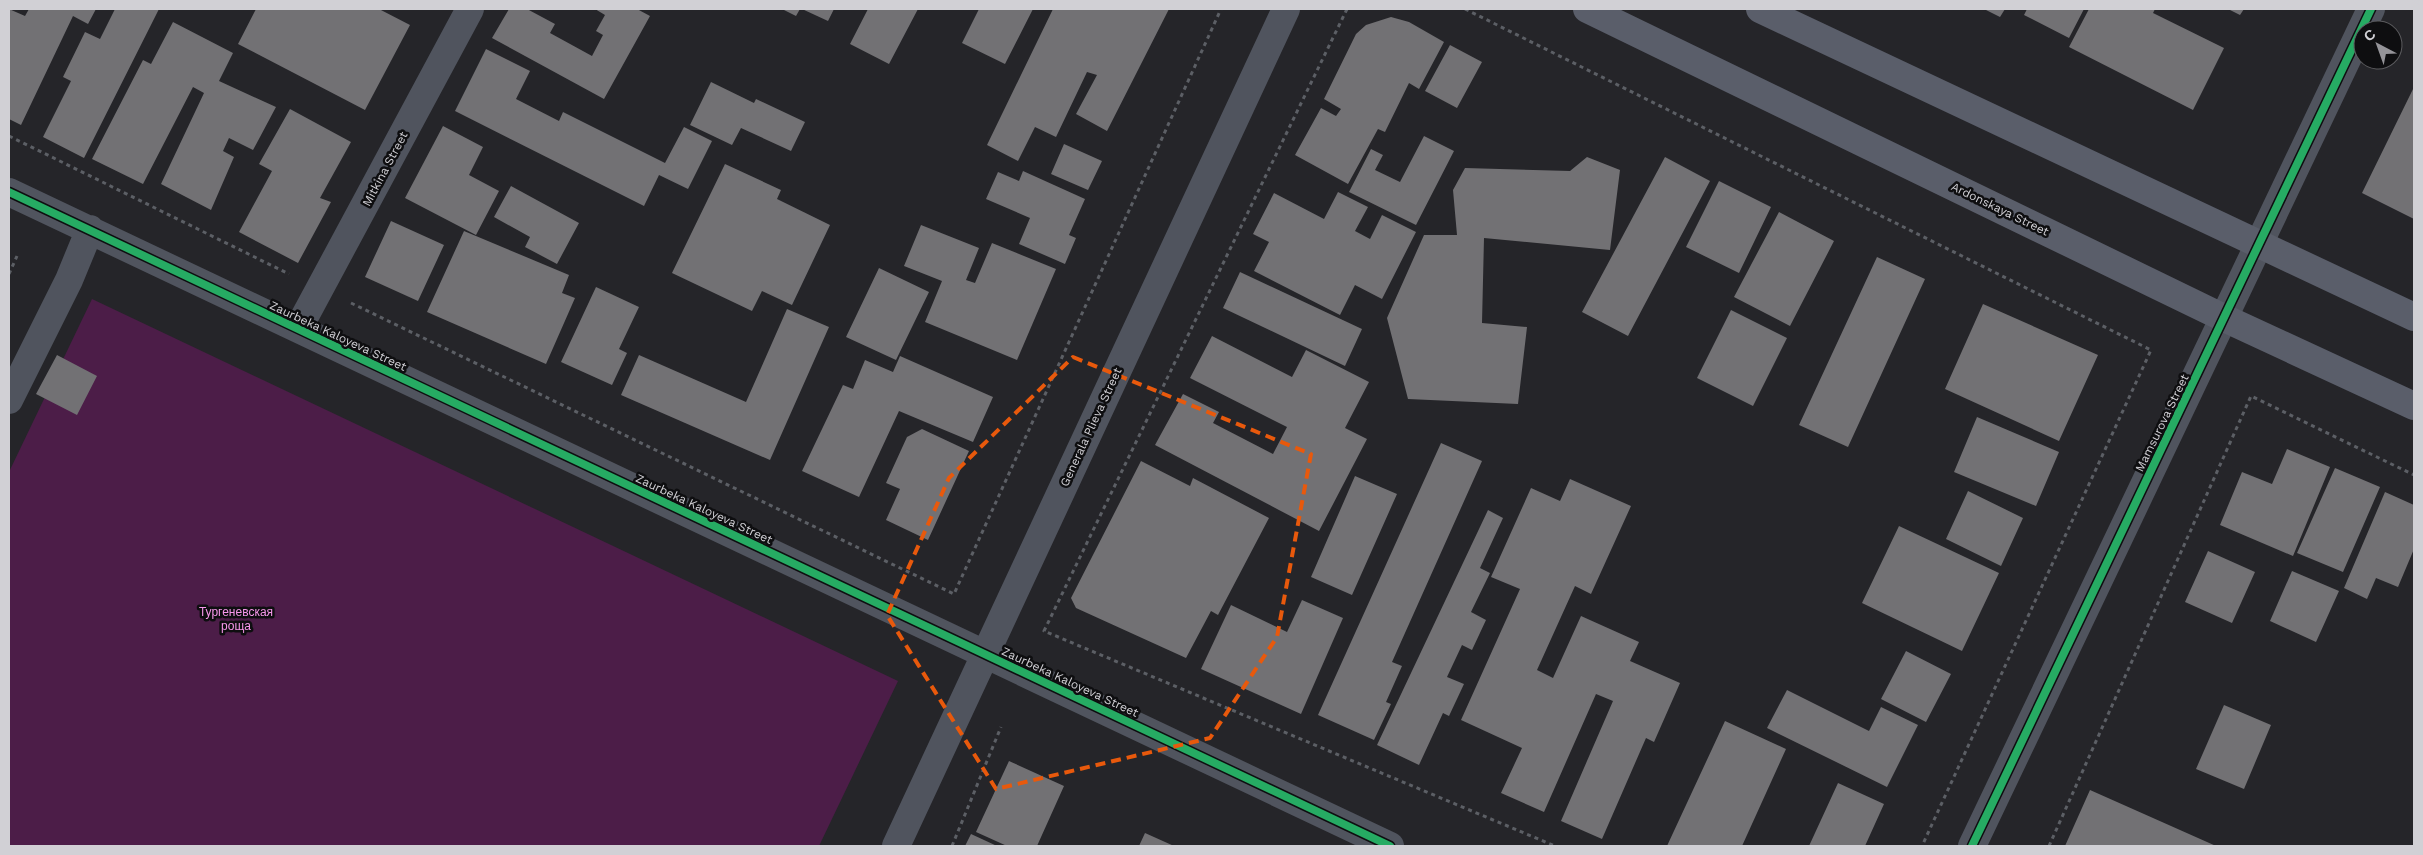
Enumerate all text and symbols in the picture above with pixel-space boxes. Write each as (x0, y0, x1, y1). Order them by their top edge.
north arrow (2353, 20, 2403, 70)
text: С (2360, 26, 2379, 45)
street label: Mitkina Street (359, 129, 411, 209)
street label: Ardonskaya Street (1949, 179, 2051, 239)
street label: Zaurbeka Kaloyeva Street (267, 298, 409, 374)
street label: Generala Plieva Street (1057, 365, 1125, 489)
street label: Mamsurova Street (2132, 372, 2192, 474)
street label: Zaurbeka Kaloyeva Street (633, 471, 775, 547)
park label: Тургеневская роща (199, 605, 273, 633)
street label: Zaurbeka Kaloyeva Street (999, 644, 1141, 720)

